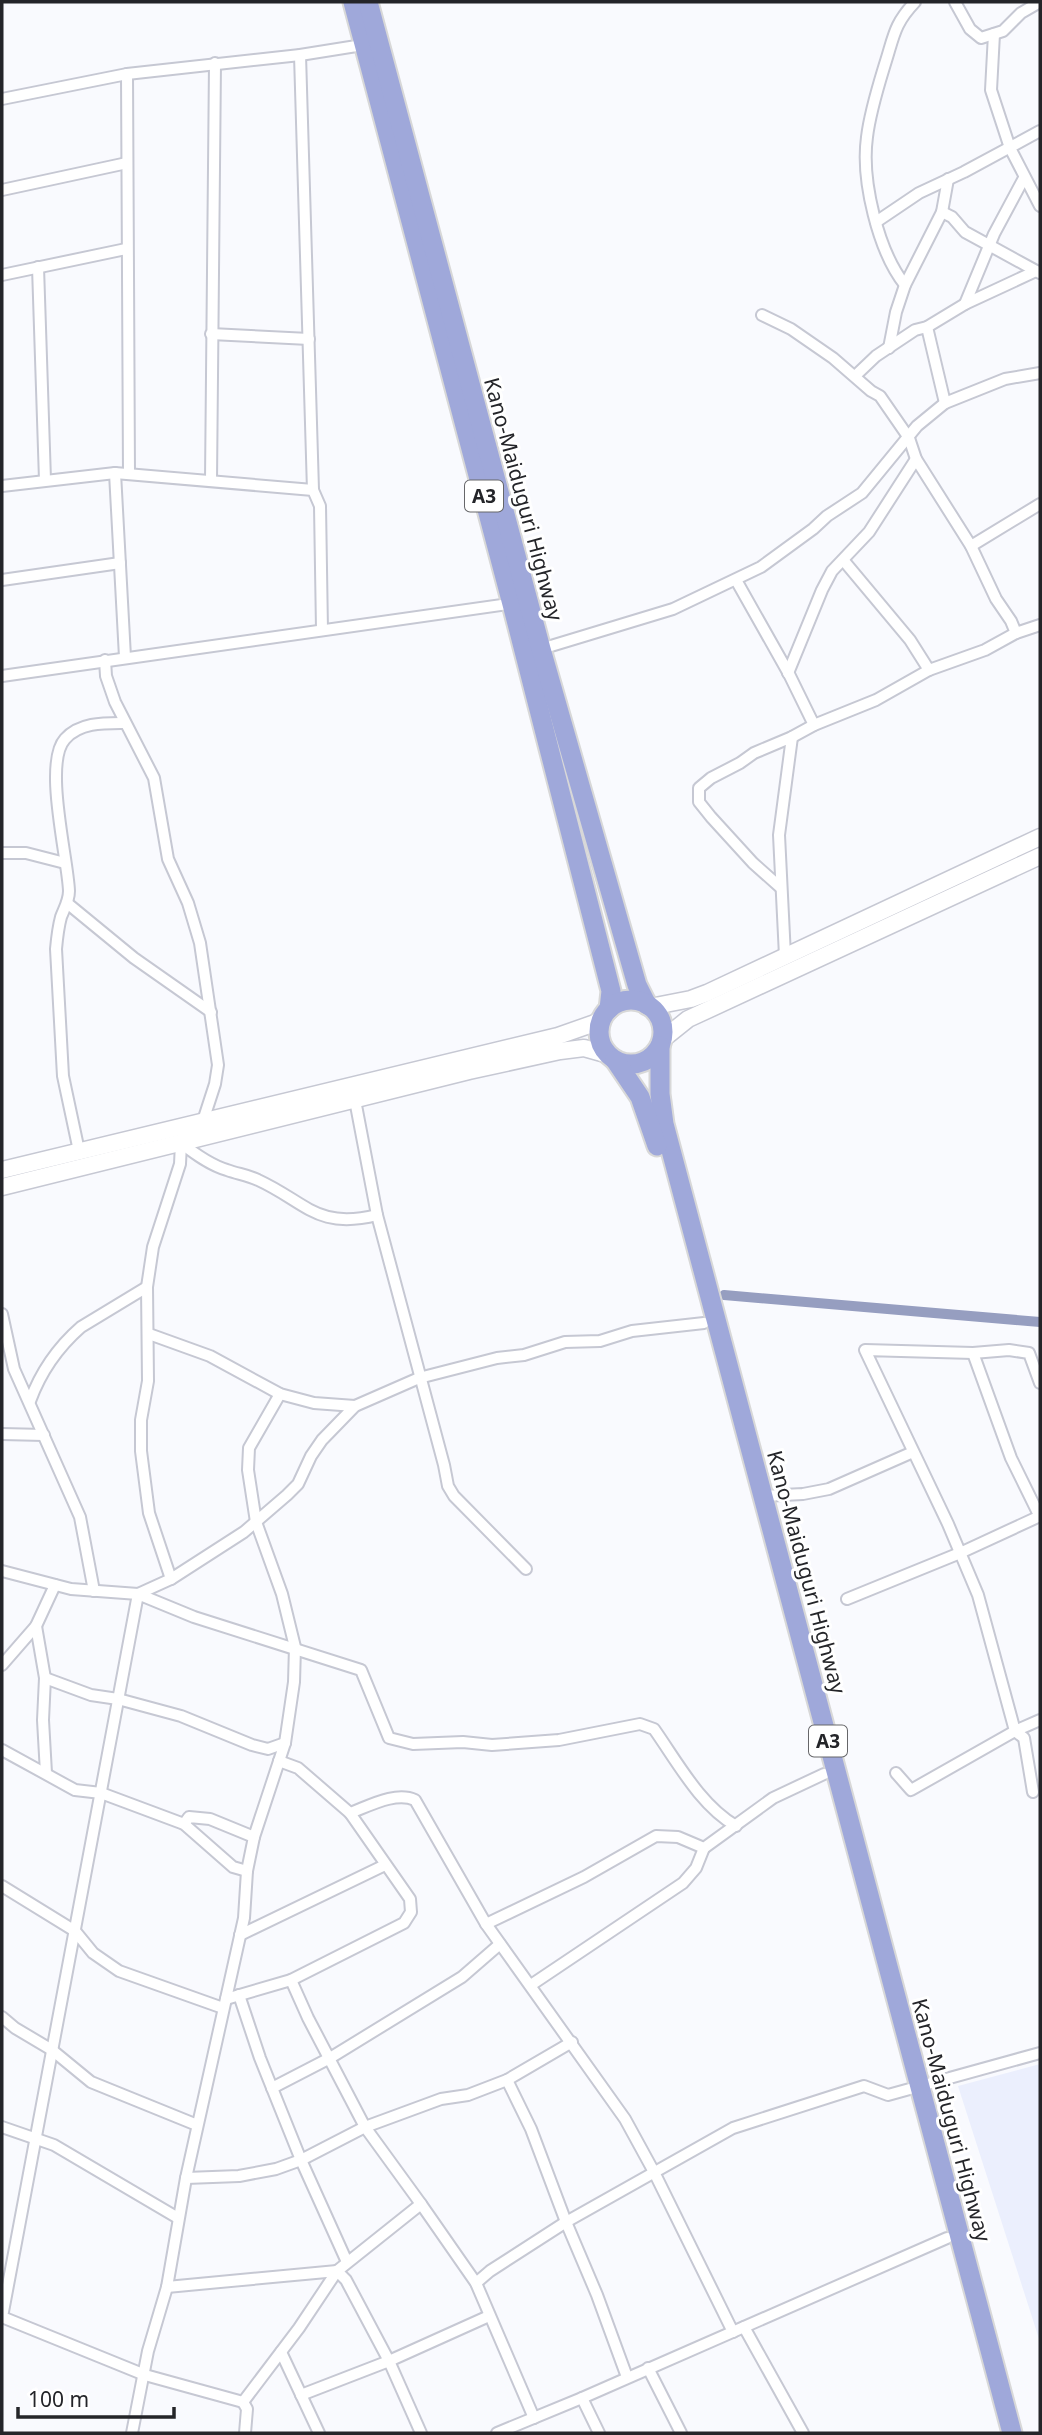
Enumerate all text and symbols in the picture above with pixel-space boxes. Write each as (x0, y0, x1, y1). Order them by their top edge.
street label: Kano-Maiduguri Highway (478, 374, 570, 624)
road number: A3 (465, 481, 503, 512)
street label: Kano-Maiduguri Highway (761, 1447, 853, 1697)
road number: A3 (809, 1726, 847, 1756)
street label: Kano-Maiduguri Highway (906, 1995, 998, 2245)
scale bar (18, 2376, 173, 2420)
text: 100 m (28, 2385, 89, 2413)

